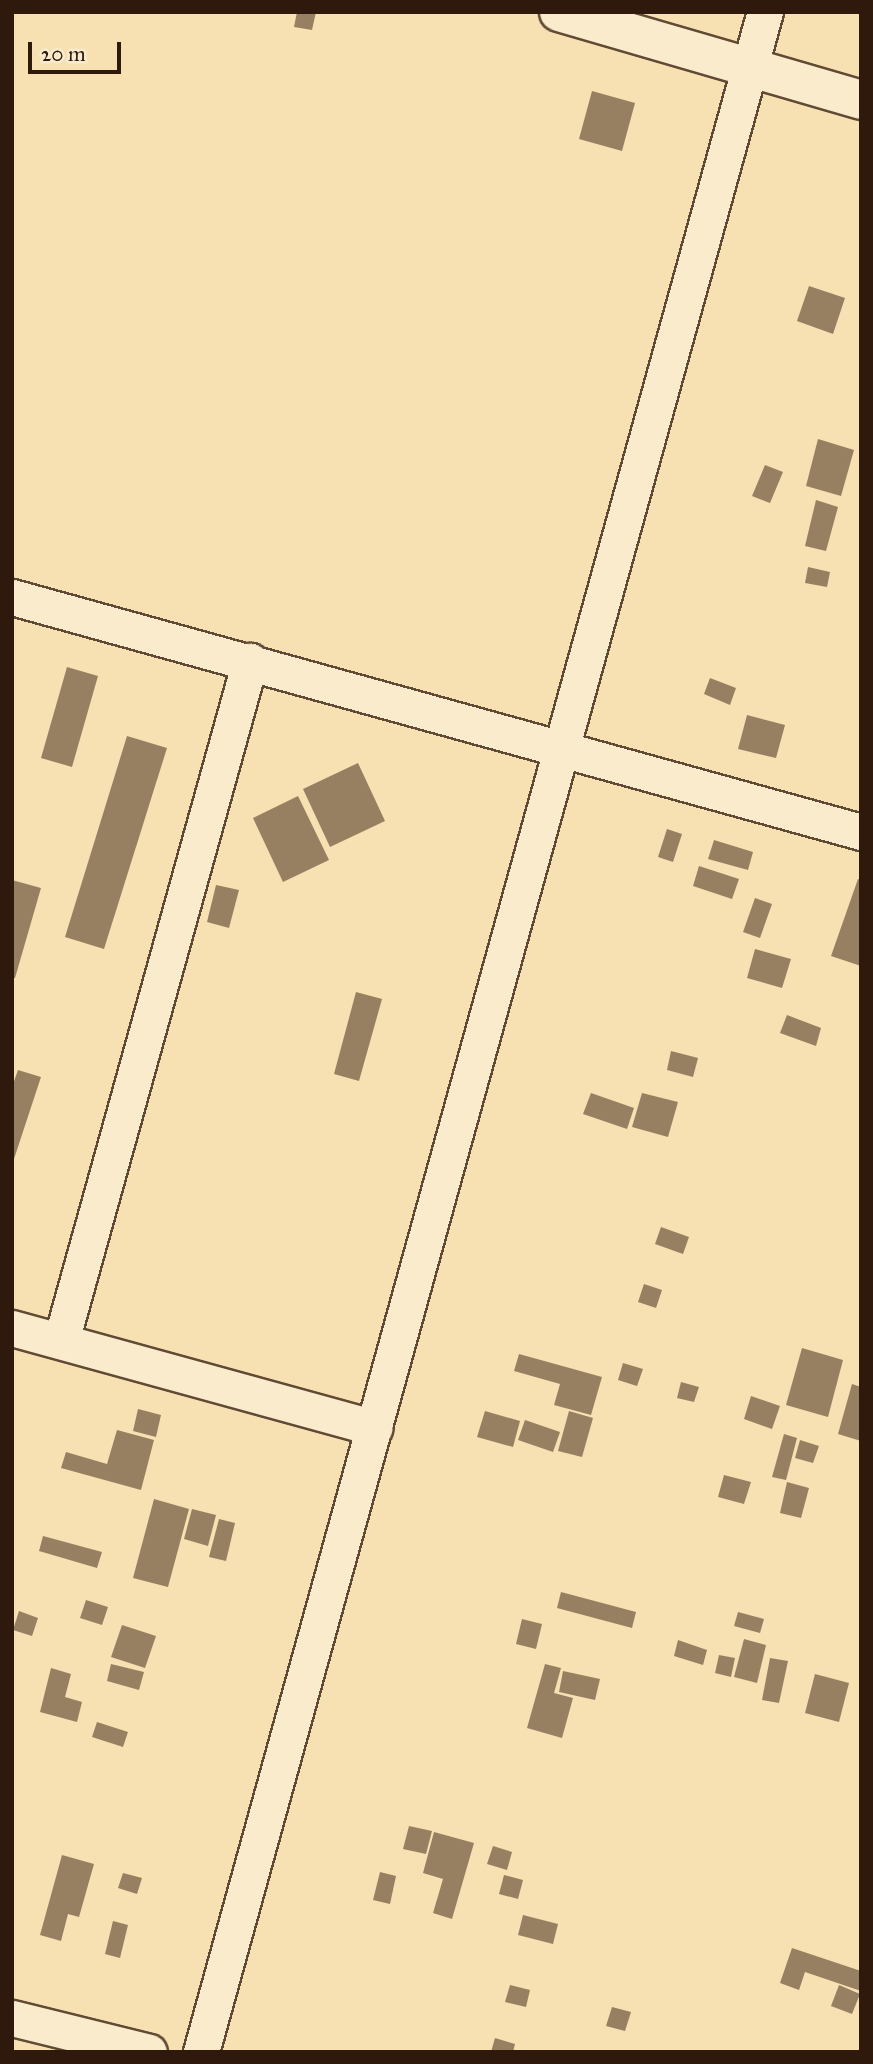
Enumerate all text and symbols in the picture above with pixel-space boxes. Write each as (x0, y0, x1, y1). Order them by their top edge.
scale bar (32, 28, 124, 72)
text: 20 m (41, 41, 86, 67)

